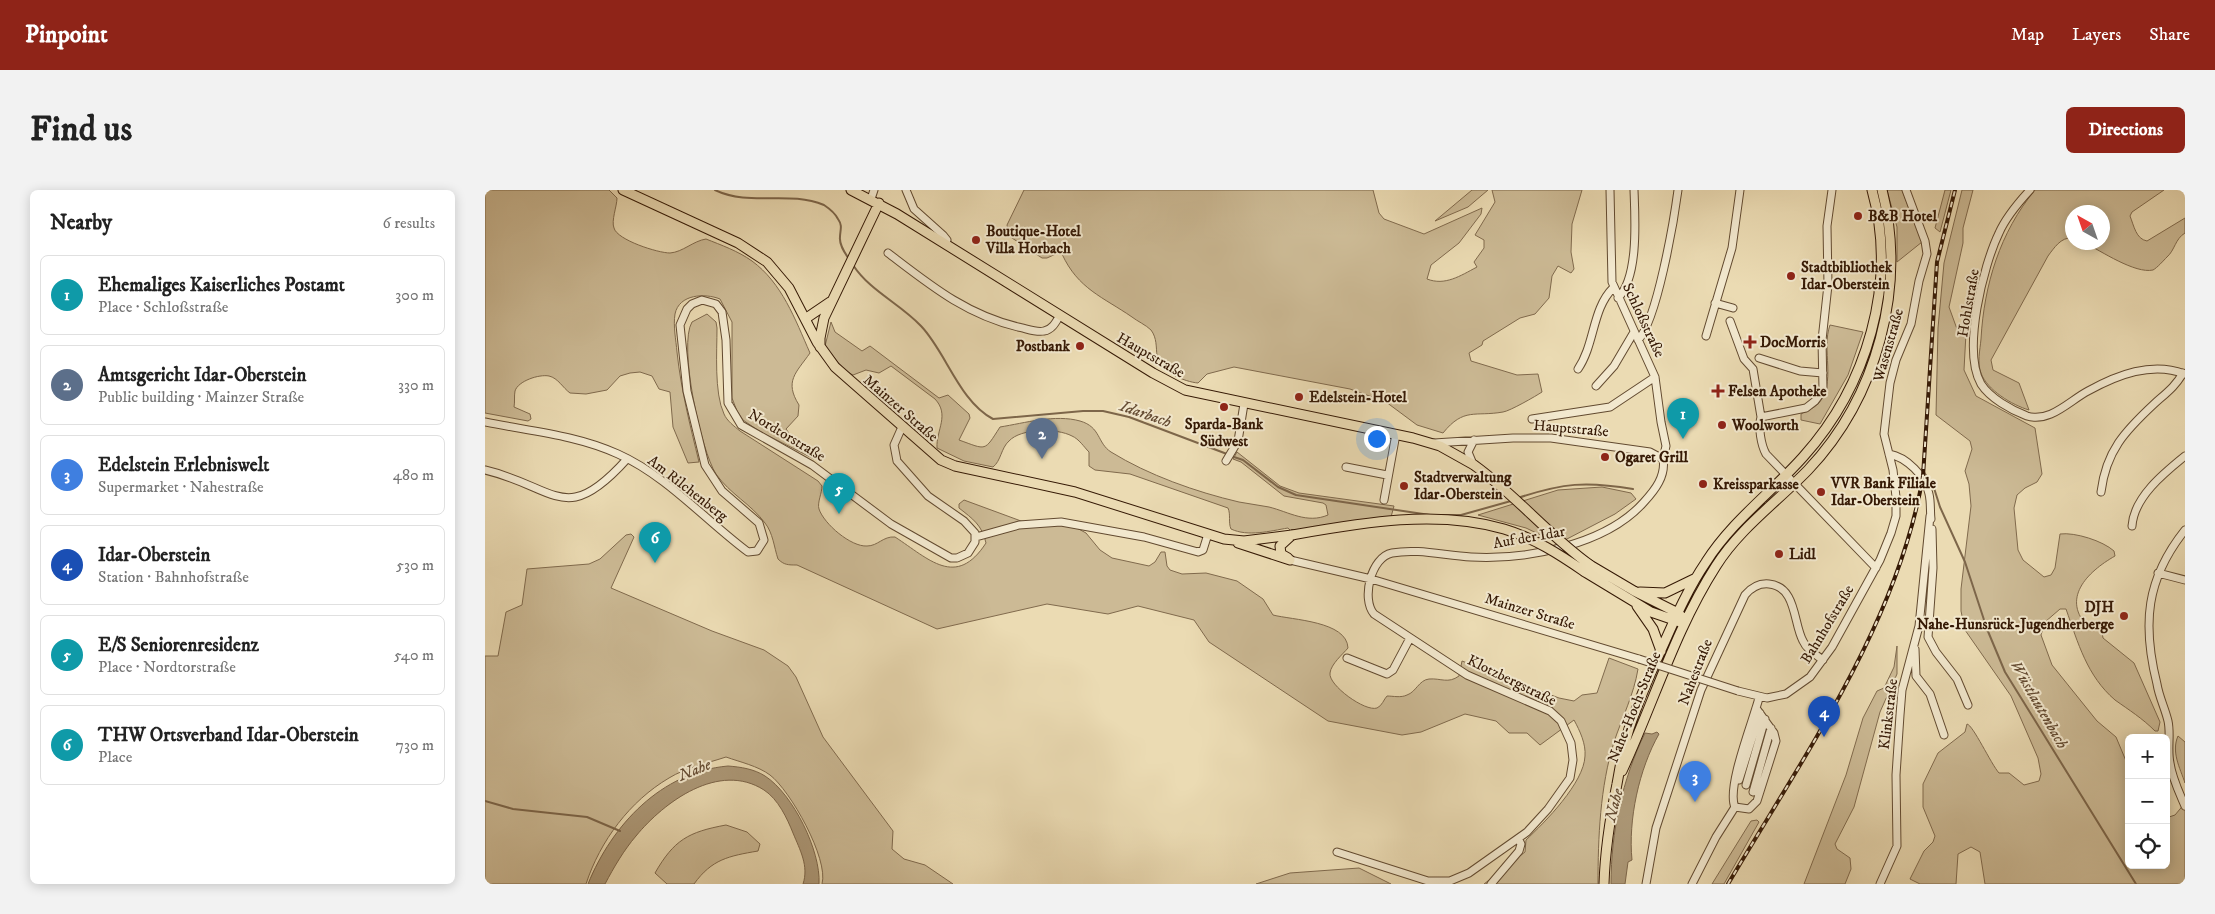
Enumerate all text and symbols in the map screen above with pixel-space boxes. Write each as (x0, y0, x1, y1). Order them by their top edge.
text: Pinpoint (25, 20, 108, 50)
text: Map (2011, 24, 2044, 46)
text: Layers (2072, 24, 2121, 46)
text: Share (2149, 24, 2190, 46)
button: Directions (2066, 107, 2185, 153)
text: Find us (30, 108, 132, 152)
north arrow (2065, 205, 2110, 250)
place label: B&B Hotel (1868, 207, 1937, 226)
text: Nearby (50, 210, 112, 236)
marker: B&B Hotel (1852, 210, 1864, 222)
text: 6 results (382, 213, 435, 233)
place label: Boutique-Hotel Villa Horbach (985, 222, 1081, 258)
marker: Boutique-Hotel Villa Horbach (970, 234, 982, 246)
place label: Stadtbibliothek Idar-Oberstein (1801, 258, 1893, 294)
street label: Hohlstraße (1953, 267, 1984, 339)
marker: Stadtbibliothek Idar-Oberstein (1785, 270, 1797, 282)
text: Ehemaliges Kaiserliches Postamt (98, 274, 345, 297)
street label: Schloßstraße (1618, 280, 1669, 361)
text: 1 (64, 285, 70, 305)
text: 300 m (395, 285, 434, 305)
text: Place · Schloßstraße (98, 297, 228, 317)
street label: Wasenstraße (1869, 306, 1908, 385)
street label: Hauptstraße (1113, 328, 1188, 383)
place label: DocMorris (1760, 333, 1826, 352)
marker: DocMorris (1744, 336, 1756, 348)
place label: Postbank (1016, 337, 1071, 356)
marker: Postbank (1074, 340, 1086, 352)
text: Amtsgericht Idar-Oberstein (98, 364, 306, 387)
street label: Mainzer Straße (859, 371, 942, 446)
text: 2 (63, 375, 71, 395)
text: 330 m (398, 375, 434, 395)
place label: Felsen Apotheke (1728, 382, 1827, 401)
marker: Felsen Apotheke (1712, 385, 1724, 397)
text: Public building · Mainzer Straße (98, 387, 304, 407)
place label: Edelstein-Hotel (1309, 388, 1407, 407)
marker: Edelstein-Hotel (1293, 391, 1305, 403)
water label: Idarbach (1116, 396, 1174, 432)
pin: 1 (1667, 398, 1699, 439)
marker: Sparda-Bank Südwest (1218, 401, 1230, 413)
street label: Nordtorstraße (745, 405, 829, 466)
place label: Sparda-Bank Südwest (1185, 415, 1264, 451)
street label: Hauptstraße (1532, 416, 1609, 441)
place label: Woolworth (1731, 416, 1799, 435)
pin: 2 (1026, 418, 1058, 459)
marker: Woolworth (1716, 419, 1728, 431)
your location (1364, 426, 1390, 452)
place label: Ogaret Grill (1615, 448, 1689, 467)
street label: Am Rilchenberg (644, 451, 732, 526)
marker: Ogaret Grill (1599, 451, 1611, 463)
text: Edelstein Erlebniswelt (98, 454, 269, 477)
text: 3 (64, 465, 70, 485)
text: 480 m (393, 465, 434, 485)
place label: Stadtverwaltung Idar-Oberstein (1414, 468, 1512, 504)
pin: 5 (823, 473, 855, 514)
place label: VVR Bank Filiale Idar-Oberstein (1830, 474, 1937, 510)
place label: Kreissparkasse (1713, 475, 1799, 494)
text: Supermarket · Nahestraße (98, 477, 264, 497)
marker: Kreissparkasse (1697, 478, 1709, 490)
marker: Stadtverwaltung Idar-Oberstein (1398, 480, 1410, 492)
marker: VVR Bank Filiale Idar-Oberstein (1815, 486, 1827, 498)
pin: 6 (639, 522, 671, 563)
street label: Auf der Idar (1492, 522, 1567, 553)
text: Idar-Oberstein (98, 544, 210, 567)
place label: Lidl (1789, 545, 1816, 564)
marker: Lidl (1773, 548, 1785, 560)
text: 4 (62, 555, 72, 575)
text: 530 m (396, 555, 434, 575)
text: Station · Bahnhofstraße (98, 567, 249, 587)
street label: Bahnhofstraße (1797, 581, 1858, 667)
street label: Mainzer Straße (1483, 589, 1577, 634)
place label: DJH Nahe-Hunsrück-Jugendherberge (1917, 598, 2115, 634)
marker: DJH Nahe-Hunsrück-Jugendherberge (2118, 610, 2130, 622)
text: E/S Seniorenresidenz (98, 634, 259, 657)
street label: Nahestraße (1674, 636, 1717, 708)
text: 5 (63, 645, 71, 665)
text: 540 m (394, 645, 434, 665)
street label: Nahe-Hoch-Straße (1603, 649, 1665, 766)
street label: Klotzbergstraße (1464, 651, 1559, 710)
text: Place · Nordtorstraße (98, 657, 236, 677)
water label: Wüstlautenbach (2006, 657, 2072, 752)
street label: Klinkstraße (1875, 678, 1902, 751)
pin: 4 (1808, 696, 1840, 737)
text: THW Ortsverband Idar-Oberstein (98, 724, 359, 747)
map controls (2125, 734, 2170, 869)
button: + (2125, 734, 2170, 779)
text: 6 (63, 735, 71, 755)
text: 730 m (396, 735, 434, 755)
text: Place (98, 747, 132, 767)
water label: Nahe (674, 754, 714, 786)
pin: 3 (1679, 761, 1711, 802)
button: − (2125, 779, 2170, 824)
water label: Nahe (1600, 786, 1628, 825)
button: locate (2125, 824, 2170, 869)

